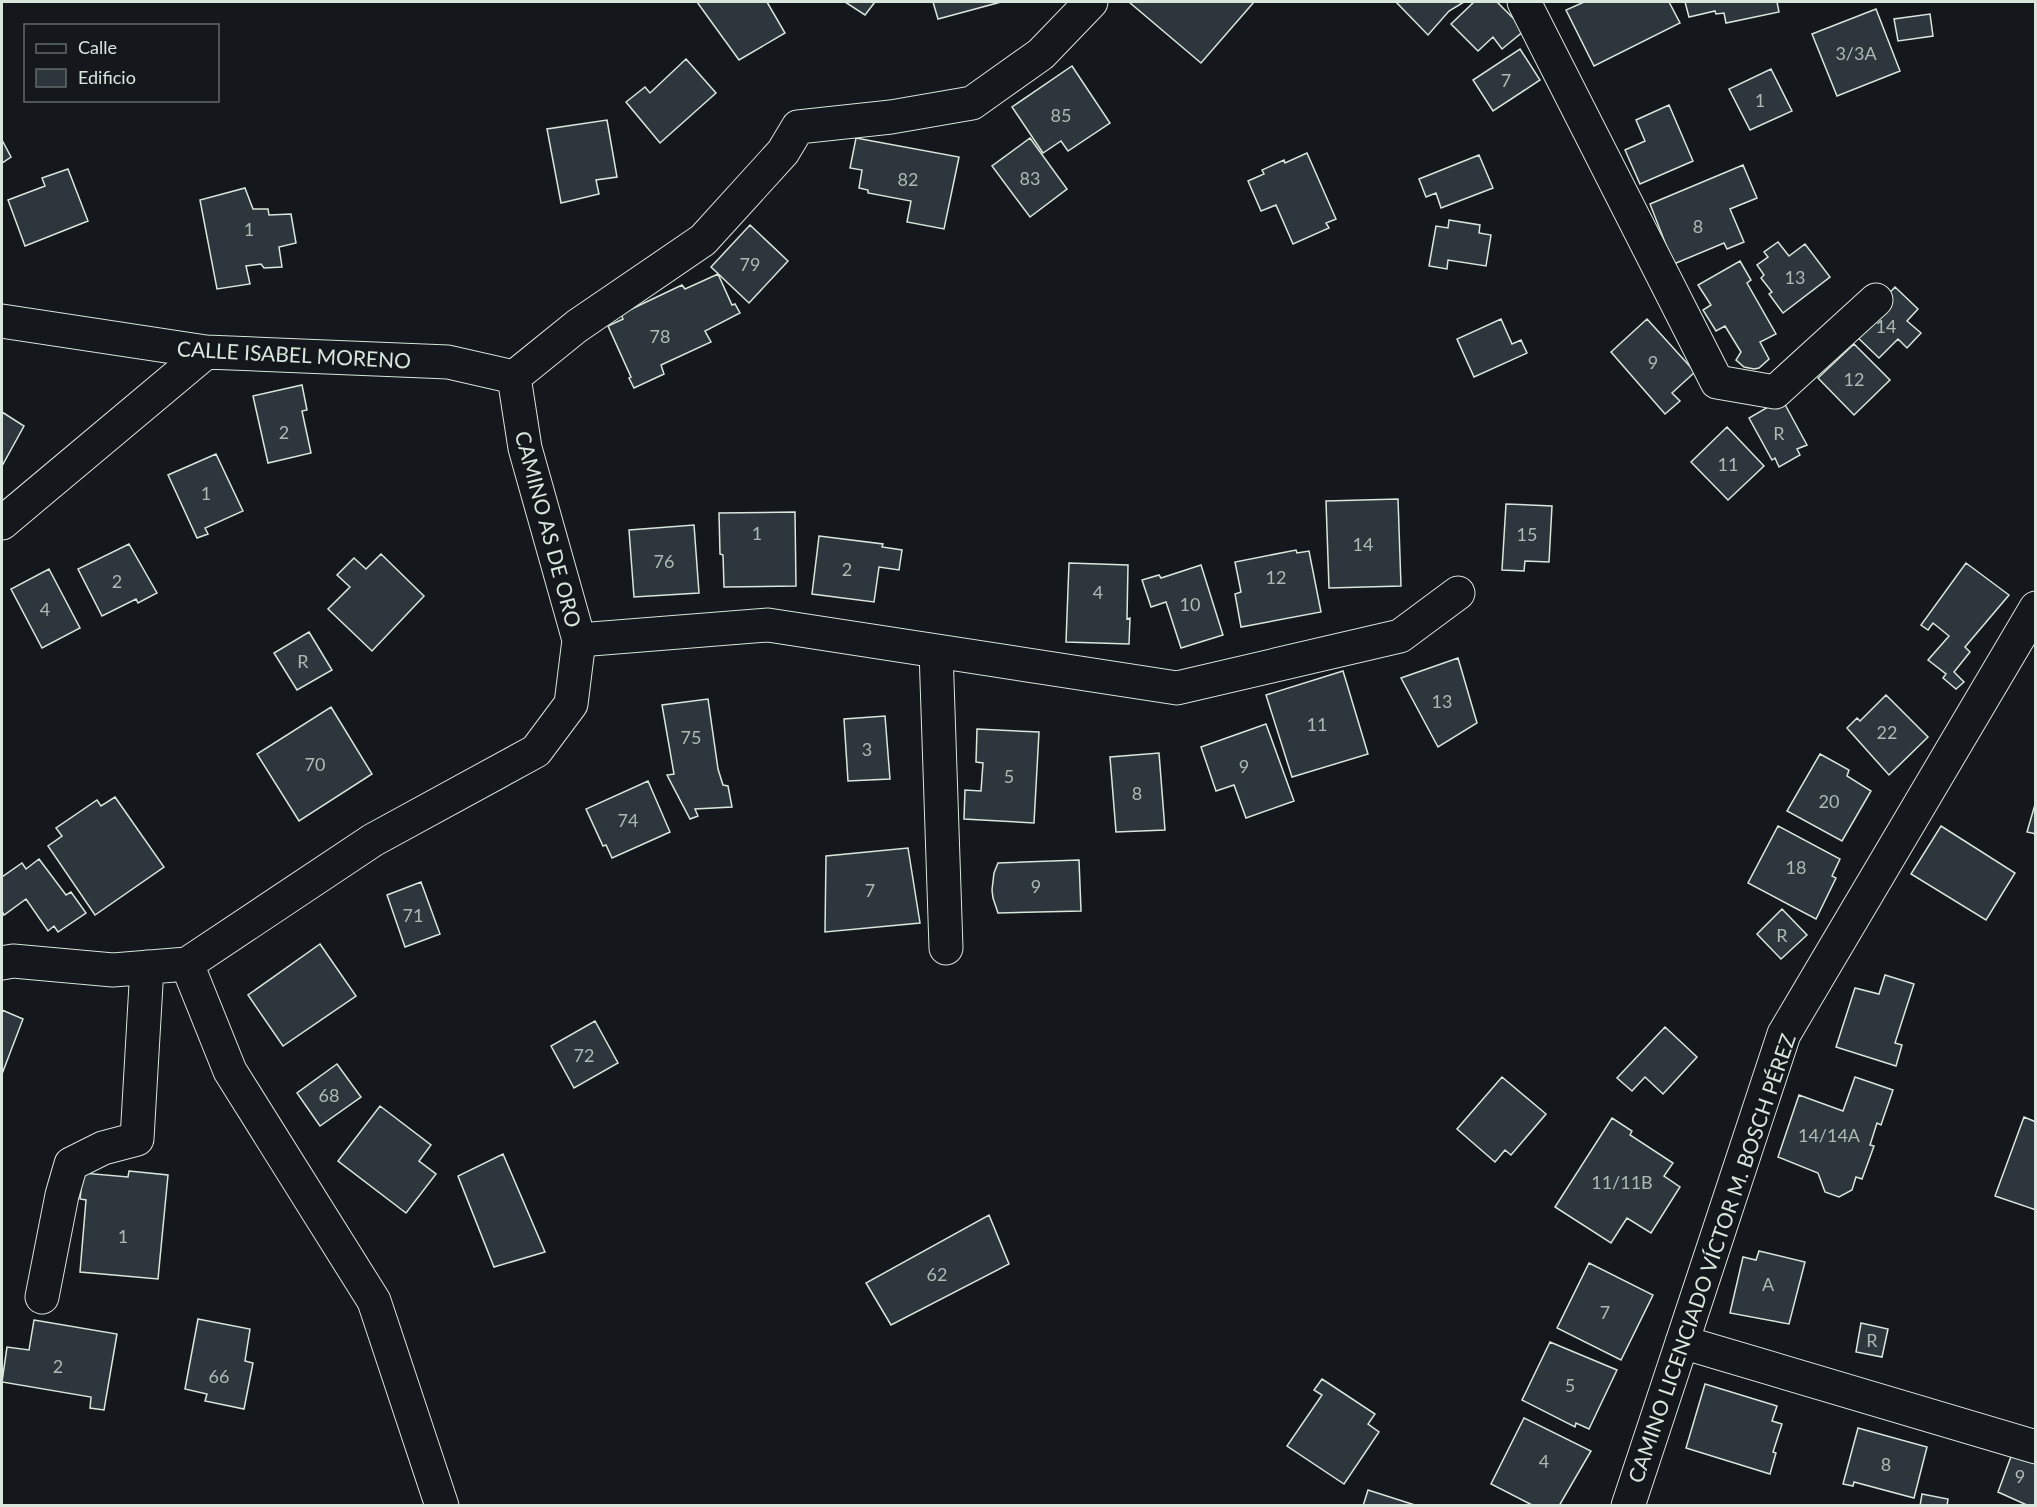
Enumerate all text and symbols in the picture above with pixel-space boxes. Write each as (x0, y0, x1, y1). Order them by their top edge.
legend (24, 24, 219, 102)
text: Calle (78, 36, 117, 58)
house number: 3/3A (1835, 42, 1877, 64)
text: Edificio (78, 66, 136, 88)
house number: 7 (1501, 69, 1511, 91)
house number: 1 (1755, 89, 1765, 111)
house number: 85 (1051, 104, 1071, 126)
house number: 83 (1020, 167, 1040, 189)
house number: 82 (898, 168, 918, 190)
house number: 8 (1693, 215, 1703, 237)
house number: 1 (244, 218, 254, 240)
house number: 79 (740, 253, 760, 275)
house number: 13 (1785, 266, 1805, 288)
house number: 14 (1876, 315, 1896, 337)
house number: 78 (650, 325, 670, 347)
street label: CALLE ISABEL MORENO (176, 335, 412, 373)
house number: 9 (1648, 351, 1658, 373)
house number: 12 (1844, 368, 1864, 390)
house number: 2 (279, 421, 289, 443)
house number: R (1773, 422, 1785, 444)
street label: CAMINO AS DE ORO (511, 428, 587, 630)
house number: 11 (1718, 453, 1738, 475)
house number: 1 (201, 482, 211, 504)
house number: 1 (752, 522, 762, 544)
house number: 15 (1517, 523, 1537, 545)
house number: 14 (1353, 533, 1373, 555)
house number: 76 (654, 550, 674, 572)
house number: 2 (842, 558, 852, 580)
house number: 12 (1266, 566, 1286, 588)
house number: 2 (112, 570, 122, 592)
house number: 4 (1093, 581, 1103, 603)
house number: 10 (1180, 593, 1200, 615)
house number: 4 (40, 598, 50, 620)
house number: R (297, 650, 309, 672)
house number: 13 (1432, 690, 1452, 712)
house number: 11 (1307, 713, 1327, 735)
house number: 22 (1877, 721, 1897, 743)
house number: 75 (681, 726, 701, 748)
house number: 3 (862, 738, 872, 760)
house number: 70 (305, 753, 325, 775)
house number: 9 (1239, 755, 1249, 777)
house number: 5 (1004, 765, 1014, 787)
house number: 8 (1132, 782, 1142, 804)
house number: 20 (1819, 790, 1839, 812)
house number: 74 (618, 809, 638, 831)
house number: 18 (1786, 856, 1806, 878)
house number: 9 (1031, 875, 1041, 897)
house number: 7 (865, 879, 875, 901)
house number: 71 (403, 904, 423, 926)
house number: R (1776, 924, 1788, 946)
street label: CAMINO LICENCIADO VÍCTOR M. BOSCH PÉREZ (1622, 1030, 1800, 1486)
house number: 72 (574, 1044, 594, 1066)
house number: 68 (319, 1084, 339, 1106)
house number: 14/14A (1798, 1124, 1861, 1146)
house number: 11/11B (1591, 1171, 1653, 1193)
house number: 1 (118, 1225, 128, 1247)
house number: 62 (927, 1263, 947, 1285)
house number: A (1762, 1273, 1774, 1295)
house number: 7 (1600, 1301, 1610, 1323)
house number: R (1866, 1329, 1878, 1351)
house number: 2 (53, 1355, 63, 1377)
house number: 66 (209, 1365, 229, 1387)
house number: 5 (1565, 1374, 1575, 1396)
house number: 4 (1539, 1450, 1549, 1472)
house number: 8 (1881, 1453, 1891, 1475)
house number: 9 (2015, 1465, 2025, 1487)

